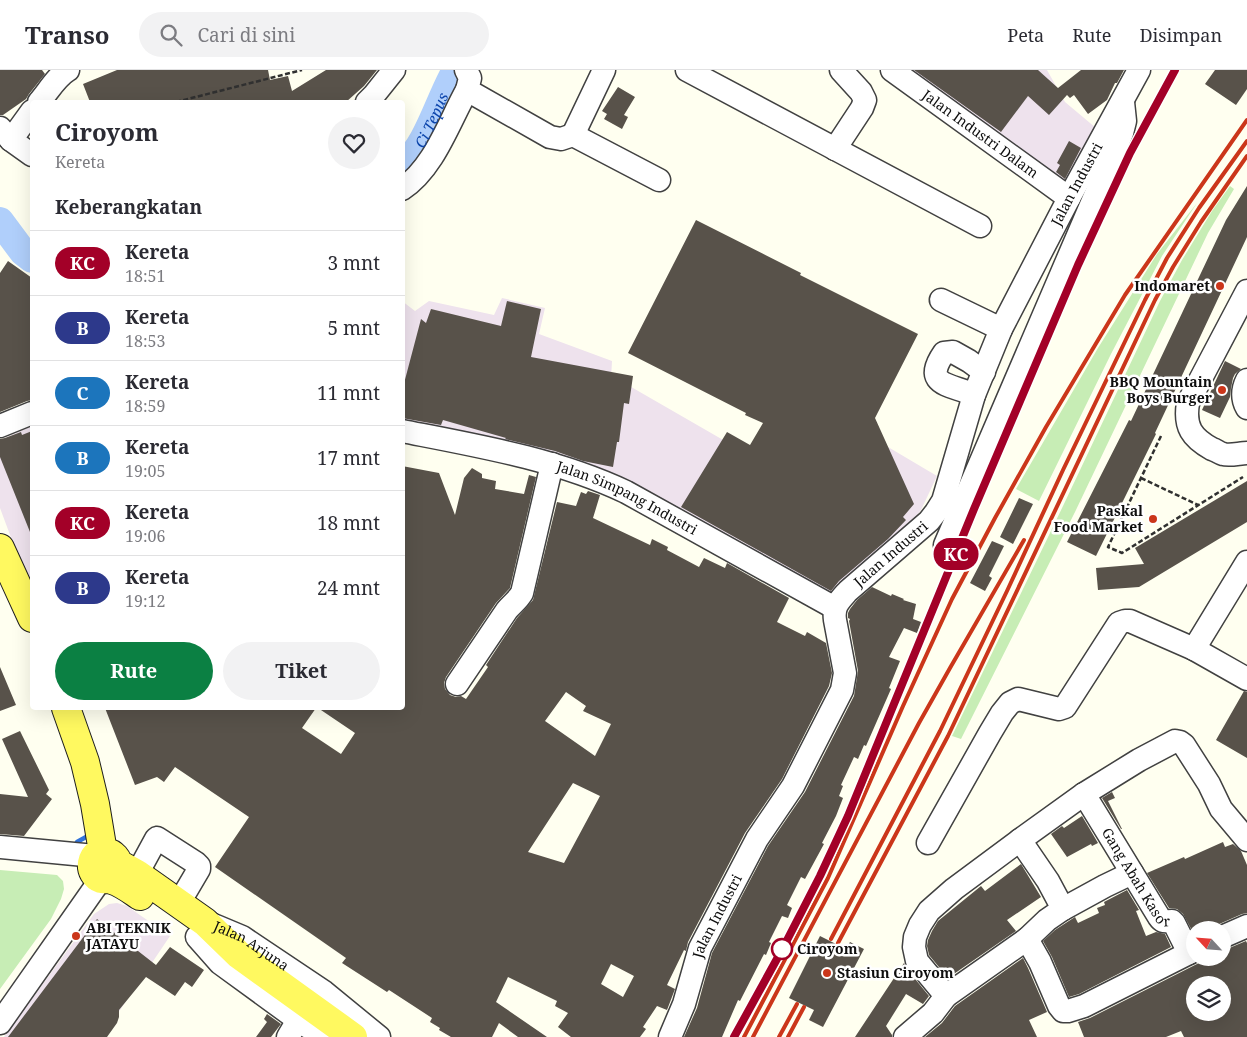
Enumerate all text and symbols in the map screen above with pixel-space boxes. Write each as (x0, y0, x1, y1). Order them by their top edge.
search box (139, 12, 489, 57)
text: Transo (25, 18, 109, 51)
icon: search (157, 21, 185, 49)
text: Cari di sini (197, 22, 295, 48)
text: Peta (1007, 23, 1044, 47)
text: Rute (1072, 23, 1111, 47)
text: Disimpan (1139, 23, 1222, 47)
street label: Jalan Industri Dalam (918, 84, 1043, 182)
water label: Ci Tepus (410, 89, 453, 151)
text: Ciroyom (55, 115, 159, 148)
button: heart (328, 117, 380, 169)
street label: Jalan Industri (1046, 139, 1107, 230)
text: Kereta (55, 151, 105, 173)
text: Keberangkatan (55, 194, 202, 220)
text: Kereta (125, 239, 189, 265)
text: 3 mnt (328, 250, 380, 276)
text: KC (70, 251, 95, 275)
text: 18:51 (125, 265, 165, 287)
place label: Indomaret (1134, 276, 1210, 295)
marker: Indomaret (1214, 280, 1226, 292)
text: Kereta (125, 304, 189, 330)
text: 5 mnt (328, 315, 380, 341)
text: B (76, 316, 89, 340)
text: 18:53 (125, 330, 165, 352)
text: Kereta (125, 369, 189, 395)
place label: BBQ Mountain Boys Burger (1110, 372, 1213, 407)
text: 11 mnt (317, 380, 380, 406)
text: C (76, 381, 89, 405)
marker: BBQ Mountain Boys Burger (1216, 384, 1228, 396)
text: 18:59 (125, 395, 165, 417)
text: Kereta (125, 434, 189, 460)
text: 17 mnt (317, 445, 380, 471)
text: B (76, 446, 89, 470)
street label: Jalan Simpang Industri (554, 456, 701, 539)
text: 19:05 (125, 460, 165, 482)
text: Kereta (125, 499, 189, 525)
place label: Paskal Food Market (1054, 501, 1143, 536)
text: 18 mnt (317, 510, 380, 536)
text: KC (70, 511, 95, 535)
marker: Paskal Food Market (1147, 513, 1159, 525)
street label: Jalan Industri (849, 516, 932, 591)
text: 19:06 (125, 525, 165, 547)
line badge: KC (934, 538, 978, 570)
text: KC (944, 542, 968, 566)
text: Kereta (125, 564, 189, 590)
text: 24 mnt (317, 575, 380, 601)
text: B (76, 576, 89, 600)
text: 19:12 (125, 590, 165, 612)
button: Rute (55, 642, 213, 700)
button: Tiket (223, 642, 380, 700)
street label: Gang Abah Kasor (1098, 824, 1171, 930)
street label: Jalan Industri (687, 870, 746, 961)
street label: Jalan Arjuna (210, 916, 293, 975)
place label: ABI TEKNIK JATAYU (85, 918, 171, 953)
north arrow (1186, 921, 1231, 966)
map controls (1186, 921, 1231, 1021)
marker: ABI TEKNIK JATAYU (70, 930, 82, 942)
marker: Ciroyom (771, 938, 793, 960)
place label: Ciroyom (797, 939, 858, 958)
place label: Stasiun Ciroyom (837, 963, 954, 982)
marker: Stasiun Ciroyom (821, 967, 833, 979)
button: layers (1186, 976, 1231, 1021)

